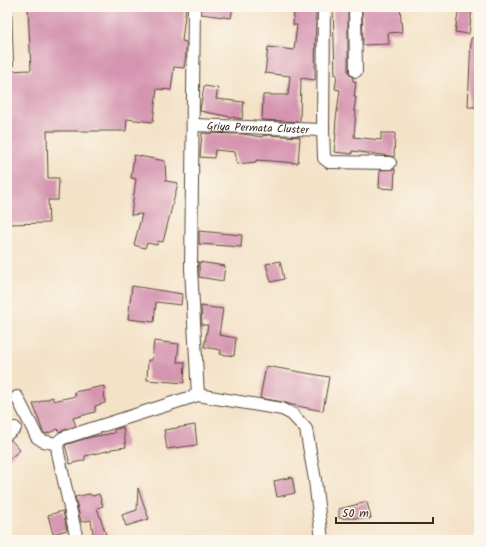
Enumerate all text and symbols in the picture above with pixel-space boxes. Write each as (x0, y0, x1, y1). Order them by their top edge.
street label: Griya Permata Cluster (206, 118, 311, 140)
scale bar (336, 499, 433, 525)
text: 50 m (342, 504, 369, 523)

